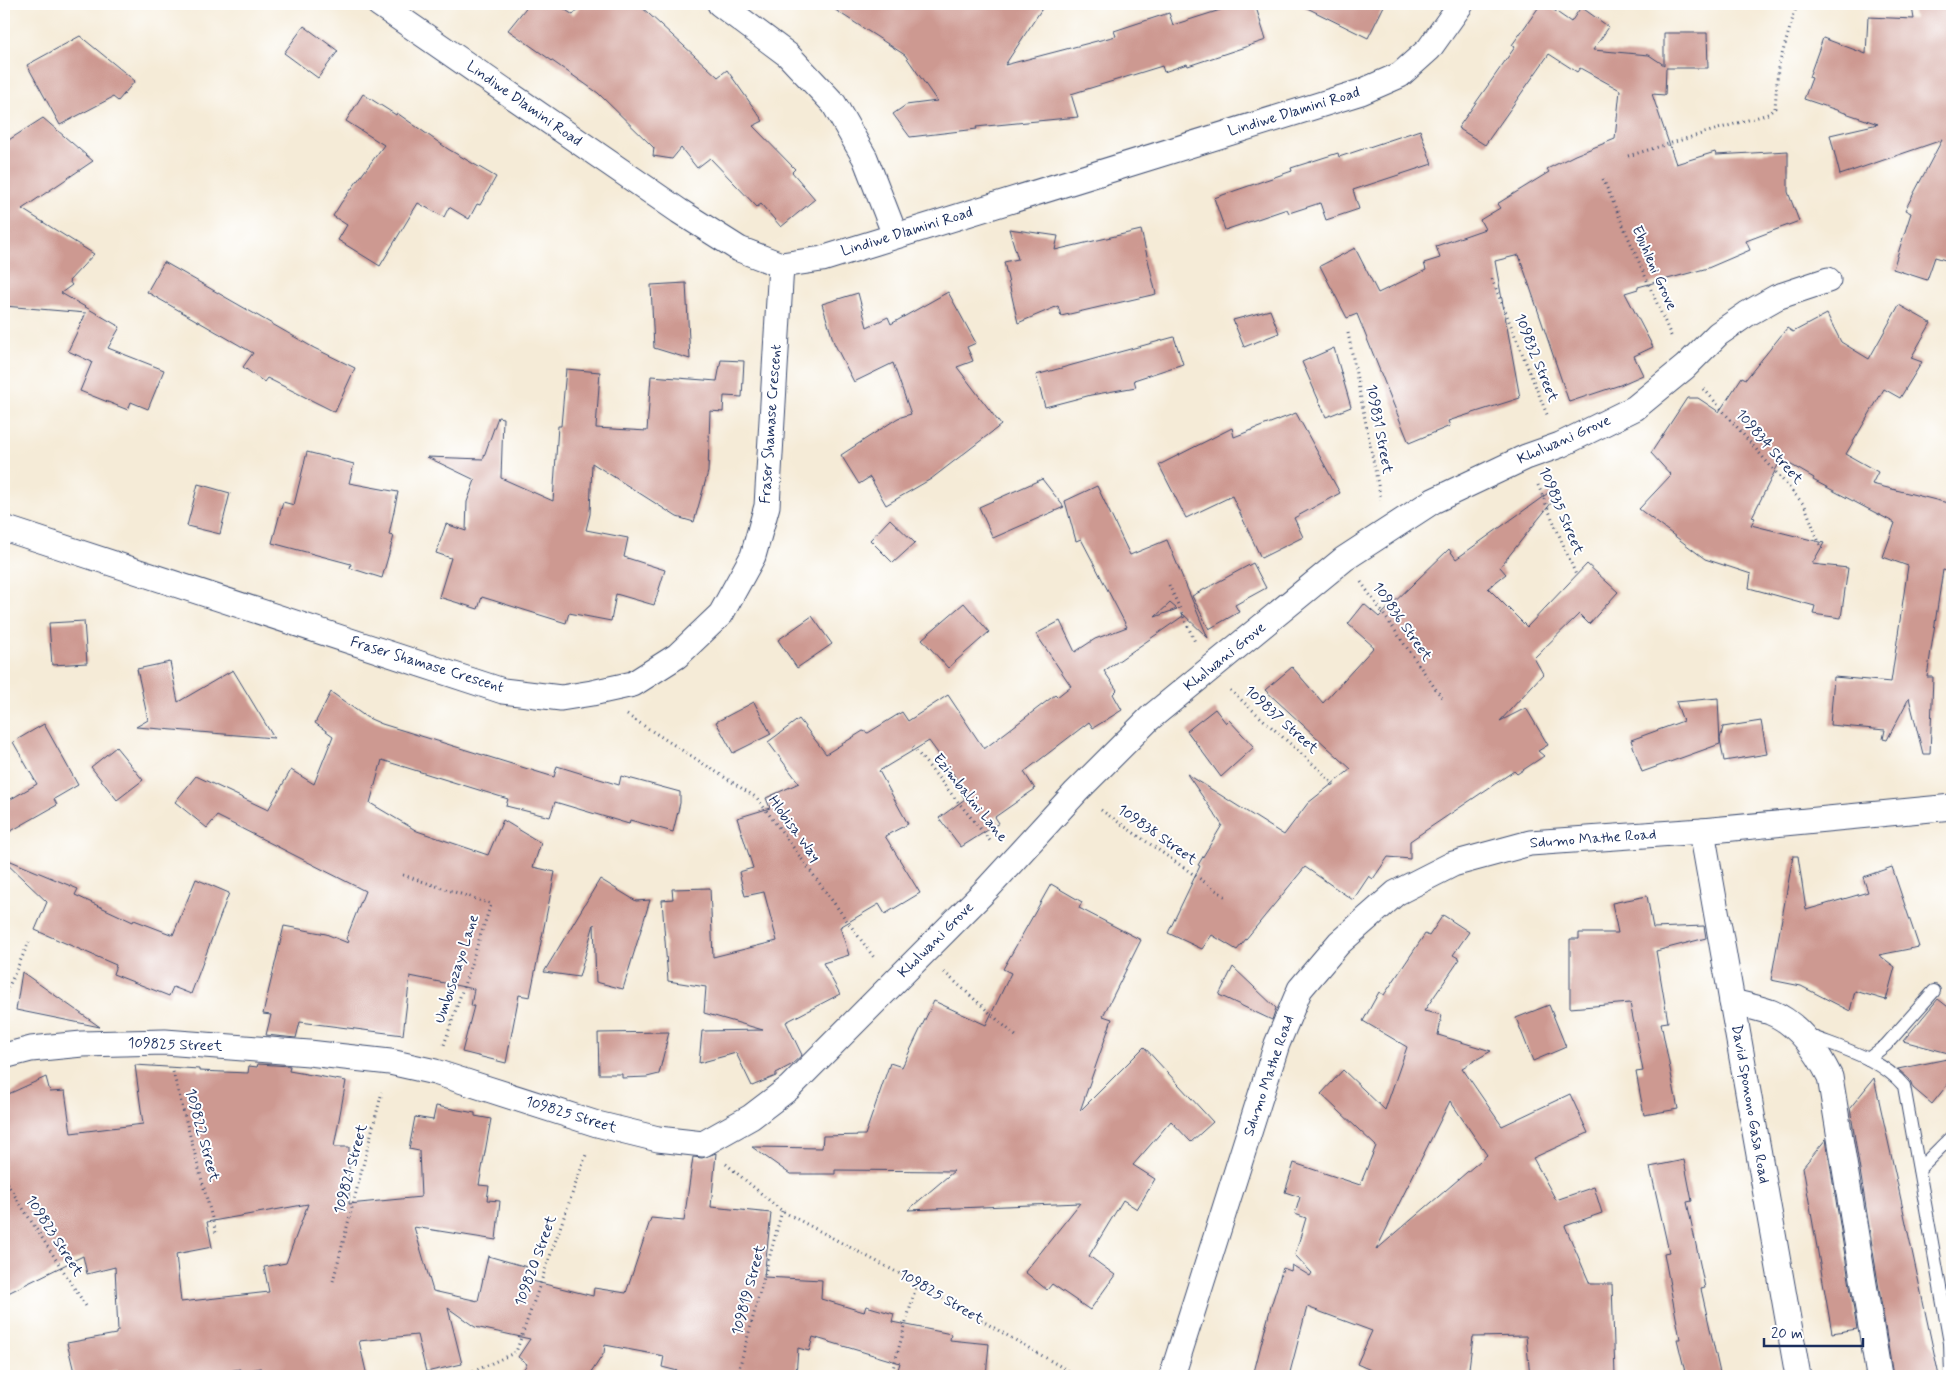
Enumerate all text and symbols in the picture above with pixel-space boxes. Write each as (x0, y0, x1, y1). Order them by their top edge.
street label: Lindiwe Dlamini Road (462, 57, 586, 151)
street label: Lindiwe Dlamini Road (1226, 82, 1362, 142)
street label: Lindiwe Dlamini Road (839, 202, 975, 262)
street label: Ebuhleni Grove (1626, 223, 1682, 313)
street label: 109832 Street (1509, 311, 1563, 405)
street label: Fraser Shamase Crescent (755, 343, 787, 504)
street label: 109831 Street (1361, 383, 1398, 476)
street label: 109834 Street (1731, 405, 1807, 489)
street label: Kholwani Grove (1514, 410, 1614, 470)
street label: 109835 Street (1534, 464, 1589, 558)
street label: 109836 Street (1367, 579, 1437, 666)
street label: Kholwani Grove (1180, 618, 1270, 696)
street label: Fraser Shamase Crescent (348, 632, 507, 698)
street label: 109837 Street (1240, 681, 1323, 759)
street label: Ezimbalini Lane (928, 749, 1012, 847)
street label: Hlobisa Way (763, 792, 825, 866)
street label: 109838 Street (1113, 800, 1201, 870)
street label: Sdumo Mathe Road (1529, 825, 1657, 853)
street label: Kholwani Grove (894, 898, 978, 982)
street label: Umbusozayo Lane (430, 912, 484, 1026)
street label: Sdumo Mathe Road (1239, 1013, 1299, 1139)
street label: David Sponono Gasa Road (1726, 1023, 1774, 1185)
street label: 109825 Street (127, 1033, 223, 1057)
street label: 109822 Street (180, 1086, 224, 1184)
street label: 109825 Street (523, 1092, 619, 1138)
street label: 109821 Street (329, 1122, 373, 1216)
street label: 109823 Street (20, 1192, 88, 1280)
street label: 109820 Street (510, 1213, 562, 1309)
street label: 109819 Street (727, 1242, 771, 1337)
street label: 109825 Street (895, 1265, 987, 1329)
scale bar (1764, 1315, 1862, 1347)
text: 20 m (1771, 1324, 1803, 1344)

